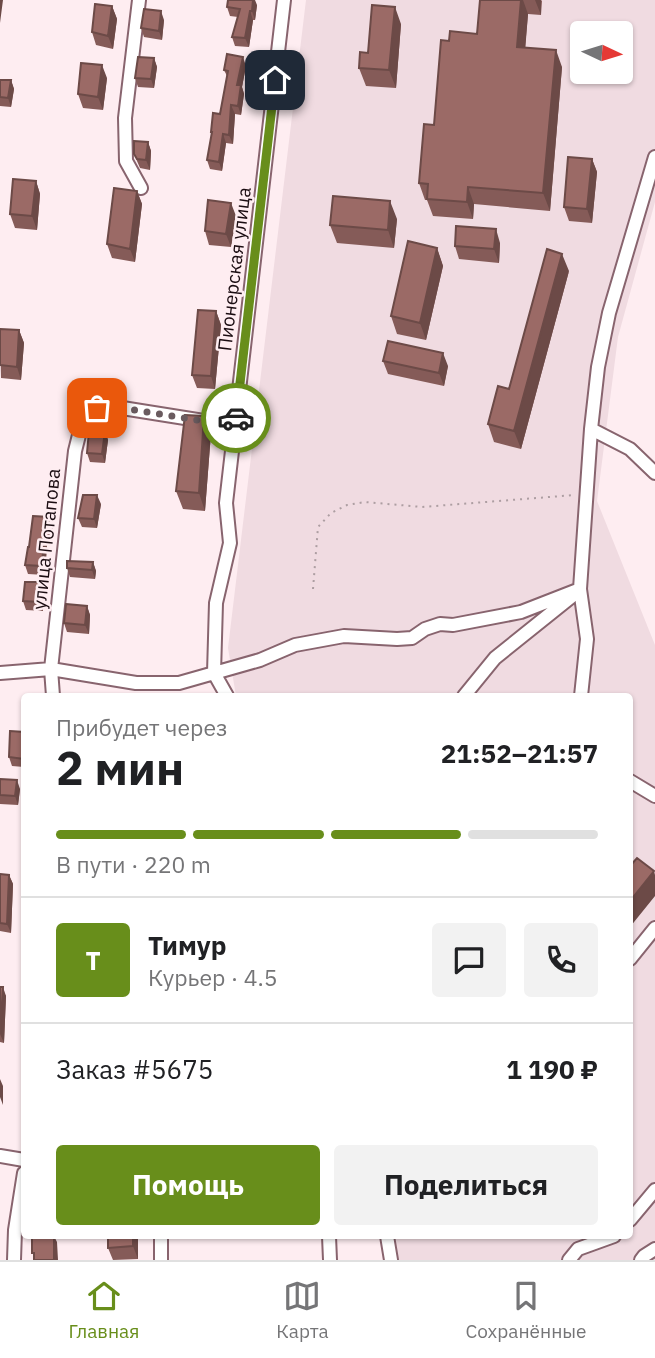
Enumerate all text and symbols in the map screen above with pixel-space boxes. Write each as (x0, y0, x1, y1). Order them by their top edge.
north arrow (570, 21, 634, 84)
map controls (570, 21, 633, 84)
pin (245, 50, 305, 110)
icon: home (256, 61, 294, 99)
street label: Пионерская улица (212, 186, 256, 352)
pin (67, 378, 127, 438)
courier (201, 383, 271, 453)
icon: bag (78, 389, 116, 427)
icon: car (217, 399, 255, 437)
street label: улица Потапова (27, 467, 65, 611)
text: Прибудет через (56, 712, 228, 742)
text: 21:52–21:57 (441, 736, 598, 770)
text: 2 мин (56, 738, 184, 798)
text: В пути · 220 m (56, 849, 211, 879)
button: chat (432, 923, 506, 997)
button: phone (524, 923, 598, 997)
text: Тимур (148, 928, 227, 962)
text: Т (85, 943, 101, 977)
text: Курьер · 4.5 (148, 962, 278, 992)
text: Заказ #5675 (56, 1052, 213, 1086)
text: 1 190 ₽ (506, 1052, 598, 1086)
button: Помощь (56, 1145, 320, 1225)
button: Поделиться (334, 1145, 598, 1225)
tab: Главная (68, 1277, 139, 1343)
tab: Карта (276, 1277, 329, 1343)
tab: Сохранённые (465, 1277, 587, 1343)

